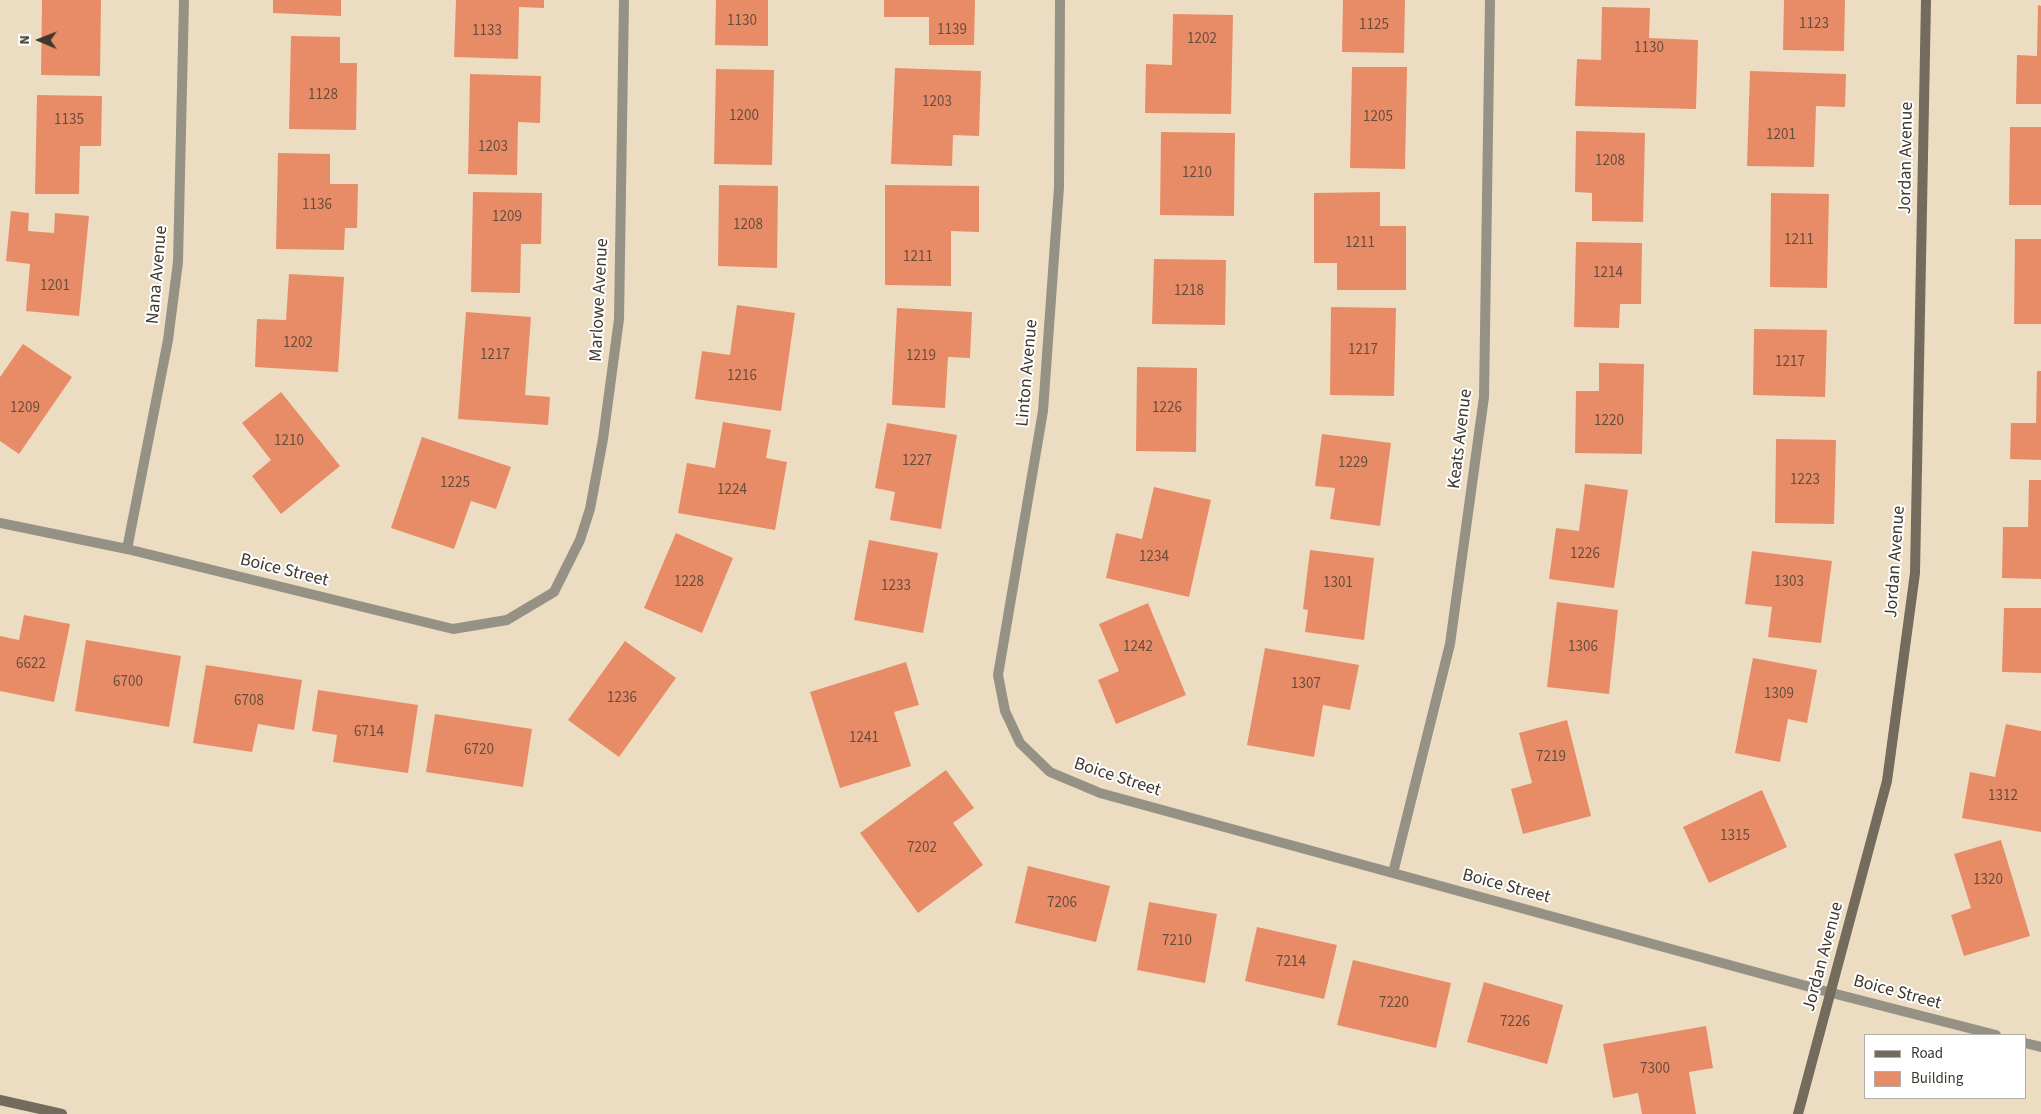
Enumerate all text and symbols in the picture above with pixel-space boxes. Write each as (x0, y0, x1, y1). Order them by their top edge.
house number: 1130 (727, 13, 757, 31)
north arrow (15, 15, 65, 65)
house number: 1123 (1799, 16, 1829, 34)
house number: 1125 (1359, 17, 1389, 35)
house number: 1139 (937, 22, 967, 40)
house number: 1133 (472, 23, 502, 41)
house number: 1202 (1187, 31, 1217, 49)
text: N (15, 35, 35, 45)
house number: 1130 (1634, 40, 1664, 58)
house number: 1128 (308, 87, 338, 105)
house number: 1203 (922, 94, 952, 112)
street label: Jordan Avenue (1895, 102, 1919, 214)
house number: 1200 (729, 108, 759, 126)
house number: 1205 (1363, 109, 1393, 127)
house number: 1135 (54, 112, 84, 130)
house number: 1201 (1766, 127, 1796, 145)
house number: 1203 (478, 139, 508, 157)
house number: 1208 (1595, 153, 1625, 171)
house number: 1210 (1182, 165, 1212, 183)
house number: 1136 (302, 197, 332, 215)
house number: 1209 (492, 209, 522, 227)
house number: 1208 (733, 217, 763, 235)
street label: Nana Avenue (143, 225, 173, 325)
house number: 1211 (1784, 232, 1814, 250)
house number: 1211 (1345, 235, 1375, 253)
street label: Marlowe Avenue (586, 238, 614, 362)
house number: 1211 (903, 249, 933, 267)
house number: 1214 (1593, 265, 1623, 283)
house number: 1201 (40, 278, 70, 296)
house number: 1218 (1174, 283, 1204, 301)
street label: Linton Avenue (1013, 318, 1043, 428)
house number: 1202 (283, 335, 313, 353)
house number: 1217 (1348, 342, 1378, 360)
house number: 1217 (480, 347, 510, 365)
house number: 1219 (906, 348, 936, 366)
house number: 1217 (1775, 354, 1805, 372)
house number: 1216 (727, 368, 757, 386)
street label: Keats Avenue (1444, 388, 1478, 490)
house number: 1209 (10, 400, 40, 418)
house number: 1226 (1152, 400, 1182, 418)
house number: 1220 (1594, 413, 1624, 431)
house number: 1210 (274, 433, 304, 451)
house number: 1227 (902, 453, 932, 471)
house number: 1229 (1338, 455, 1368, 473)
house number: 1223 (1790, 472, 1820, 490)
house number: 1225 (440, 475, 470, 493)
house number: 1224 (717, 482, 747, 500)
street label: Jordan Avenue (1881, 505, 1911, 619)
house number: 1226 (1570, 546, 1600, 564)
house number: 1234 (1139, 549, 1169, 567)
street label: Boice Street (238, 550, 330, 592)
house number: 1228 (674, 574, 704, 592)
house number: 1303 (1774, 574, 1804, 592)
house number: 1301 (1323, 575, 1353, 593)
house number: 1233 (881, 578, 911, 596)
house number: 1242 (1123, 639, 1153, 657)
house number: 1306 (1568, 639, 1598, 657)
house number: 6622 (16, 656, 46, 674)
house number: 6700 (113, 674, 143, 692)
house number: 1307 (1291, 676, 1321, 694)
house number: 1309 (1764, 686, 1794, 704)
house number: 1236 (607, 690, 637, 708)
house number: 6708 (234, 693, 264, 711)
house number: 6714 (354, 724, 384, 742)
house number: 1241 (849, 730, 879, 748)
house number: 6720 (464, 742, 494, 760)
house number: 7219 (1536, 749, 1566, 767)
street label: Boice Street (1071, 754, 1163, 802)
house number: 1312 (1988, 788, 2018, 806)
house number: 1315 (1720, 828, 1750, 846)
house number: 7202 (907, 840, 937, 858)
street label: Boice Street (1460, 865, 1552, 909)
house number: 1320 (1973, 872, 2003, 890)
house number: 7206 (1047, 895, 1077, 913)
street label: Jordan Avenue (1799, 900, 1849, 1014)
house number: 7210 (1162, 933, 1192, 951)
house number: 7214 (1276, 954, 1306, 972)
street label: Boice Street (1851, 971, 1943, 1015)
house number: 7220 (1379, 995, 1409, 1013)
house number: 7226 (1500, 1014, 1530, 1032)
legend (1864, 1034, 2026, 1099)
text: Road (1911, 1043, 1943, 1064)
house number: 7300 (1640, 1061, 1670, 1079)
text: Building (1911, 1068, 1963, 1089)

